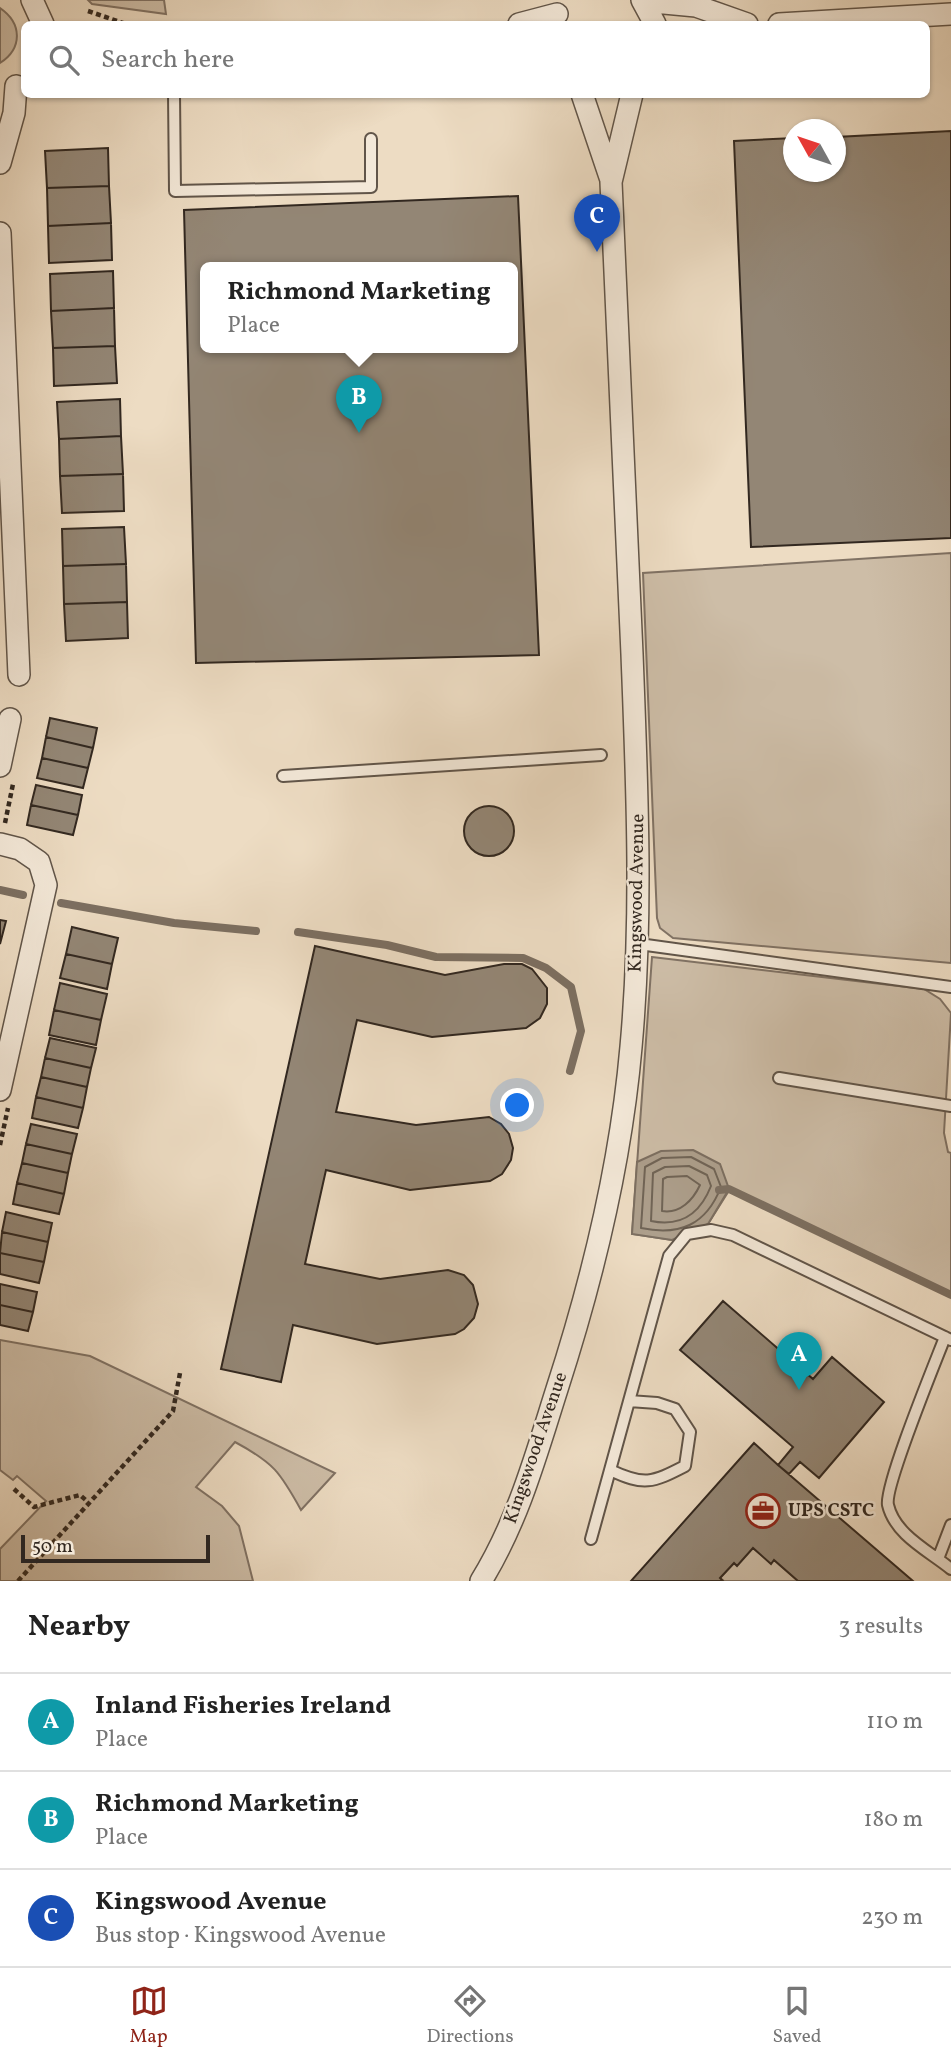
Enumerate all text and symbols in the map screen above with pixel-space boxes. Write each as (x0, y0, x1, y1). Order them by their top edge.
search box (21, 21, 930, 98)
icon: search (45, 41, 83, 79)
text: Search here (101, 42, 234, 78)
north arrow (783, 119, 846, 182)
pin: C (574, 194, 620, 252)
popup (200, 262, 518, 353)
text: Richmond Marketing (227, 274, 491, 310)
text: Place (227, 310, 280, 342)
pin: B (336, 375, 382, 433)
street label: Kingswood Avenue (623, 813, 651, 973)
your location (500, 1088, 534, 1122)
pin: A (776, 1332, 822, 1390)
street label: Kingswood Avenue (498, 1369, 574, 1527)
office icon: UPS CSTC (744, 1492, 782, 1530)
place label: UPS CSTC (788, 1498, 874, 1524)
scale bar (21, 1532, 210, 1564)
text: 50 m (32, 1534, 73, 1560)
text: Nearby (28, 1606, 130, 1648)
text: 3 results (838, 1611, 923, 1643)
text: Inland Fisheries Ireland (95, 1688, 391, 1724)
text: A (43, 1706, 59, 1738)
text: 110 m (866, 1706, 923, 1738)
text: Place (95, 1724, 148, 1756)
text: Richmond Marketing (95, 1786, 359, 1822)
text: B (43, 1804, 59, 1836)
text: 180 m (864, 1804, 923, 1836)
text: Place (95, 1822, 148, 1854)
text: Kingswood Avenue (95, 1884, 327, 1920)
text: C (44, 1902, 58, 1934)
text: 230 m (861, 1902, 923, 1934)
text: Bus stop · Kingswood Avenue (95, 1920, 386, 1952)
tab: Map (129, 1982, 168, 2050)
tab: Directions (427, 1982, 514, 2050)
tab: Saved (773, 1982, 821, 2050)

